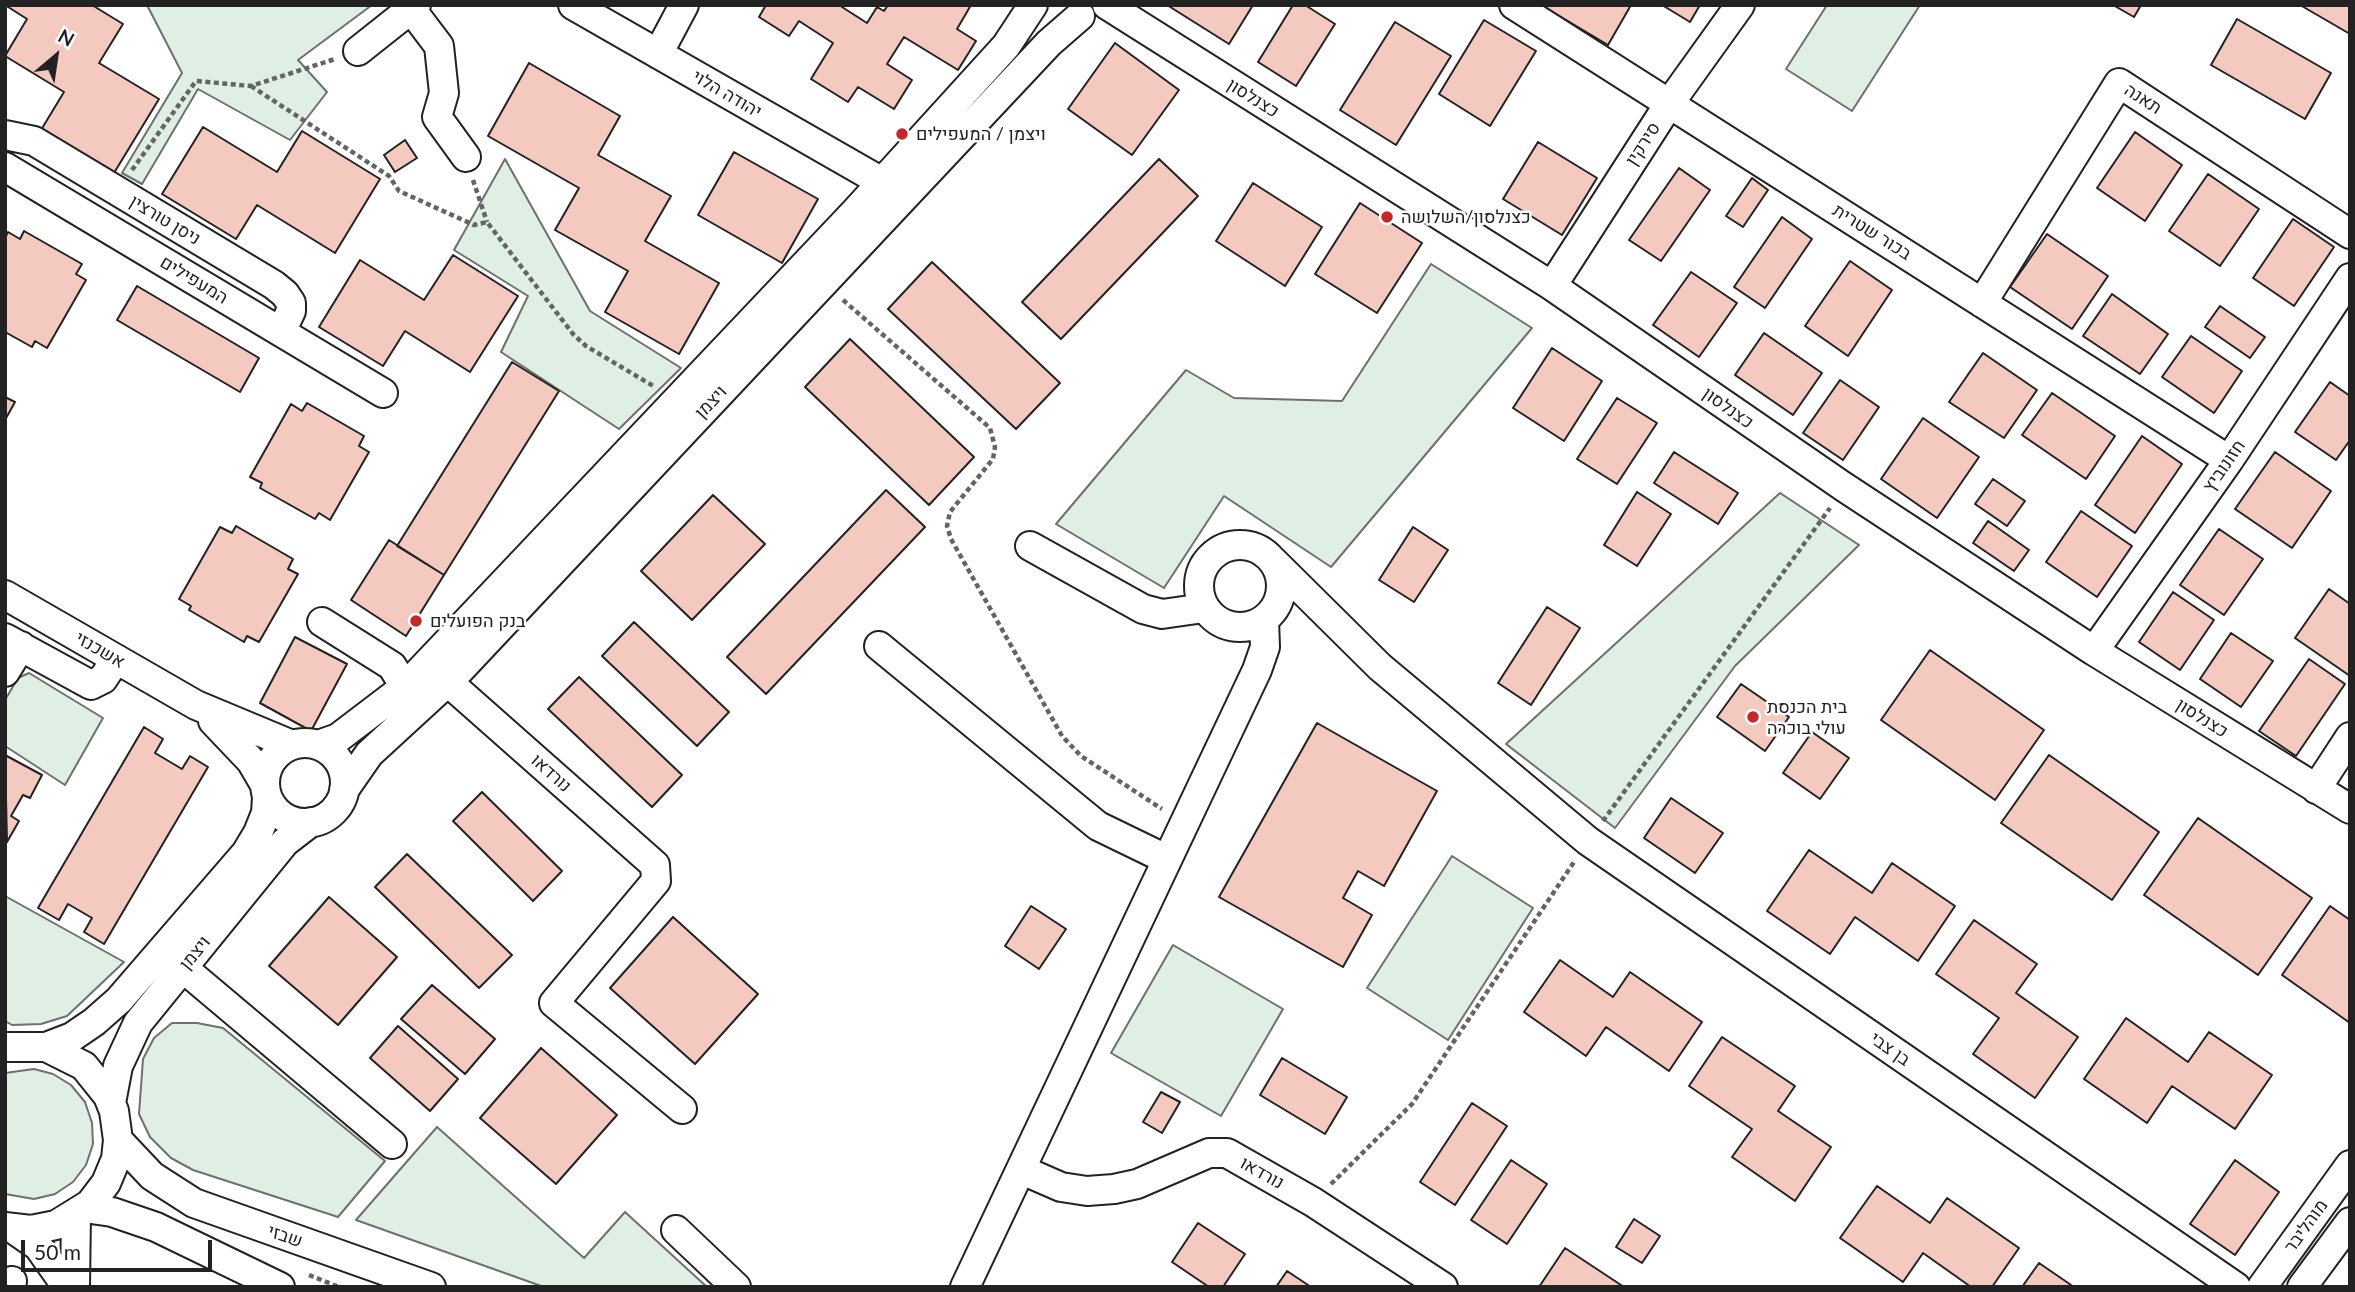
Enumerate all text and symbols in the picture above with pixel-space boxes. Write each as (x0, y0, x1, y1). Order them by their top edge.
north arrow (21, 21, 91, 91)
text: N (54, 24, 78, 51)
street label: יהודה הלוי (688, 66, 766, 122)
street label: כצנלסון (1223, 74, 1283, 122)
street label: תאנה (2120, 79, 2166, 119)
street label: סירקין (1621, 118, 1665, 170)
place label: ויצמן / המעפילים (916, 123, 1046, 145)
marker: ויצמן / המעפילים (894, 126, 910, 142)
street label: ניסן טורצין (126, 190, 204, 250)
street label: בכור שטרית (1829, 199, 1915, 265)
place label: כצנלסון/השלושה (1401, 206, 1531, 228)
marker: כצנלסון/השלושה (1379, 209, 1395, 225)
street label: המעפילים (156, 251, 232, 309)
street label: ויצמן (690, 381, 732, 423)
street label: כצנלסון (1698, 383, 1758, 433)
street label: חזונוביץ (2198, 436, 2250, 496)
place label: בנק הפועלים (430, 610, 526, 632)
marker: בנק הפועלים (408, 613, 424, 629)
street label: אשכנזי (71, 627, 129, 673)
street label: כצנלסון (2172, 694, 2232, 742)
place label: בית הכנסת עולי בוכרה (1767, 696, 1847, 738)
marker: בית הכנסת עולי בוכרה (1745, 709, 1761, 725)
street label: נורדאו (526, 749, 576, 797)
street label: ויצמן (175, 932, 215, 974)
street label: בן צבי (1866, 1028, 1914, 1070)
street label: נורדאו (1236, 1152, 1288, 1194)
street label: מוהליבר (2280, 1195, 2332, 1257)
street label: שבזי (265, 1220, 305, 1252)
scale bar (24, 1226, 215, 1270)
text: 50 m (34, 1239, 81, 1264)

